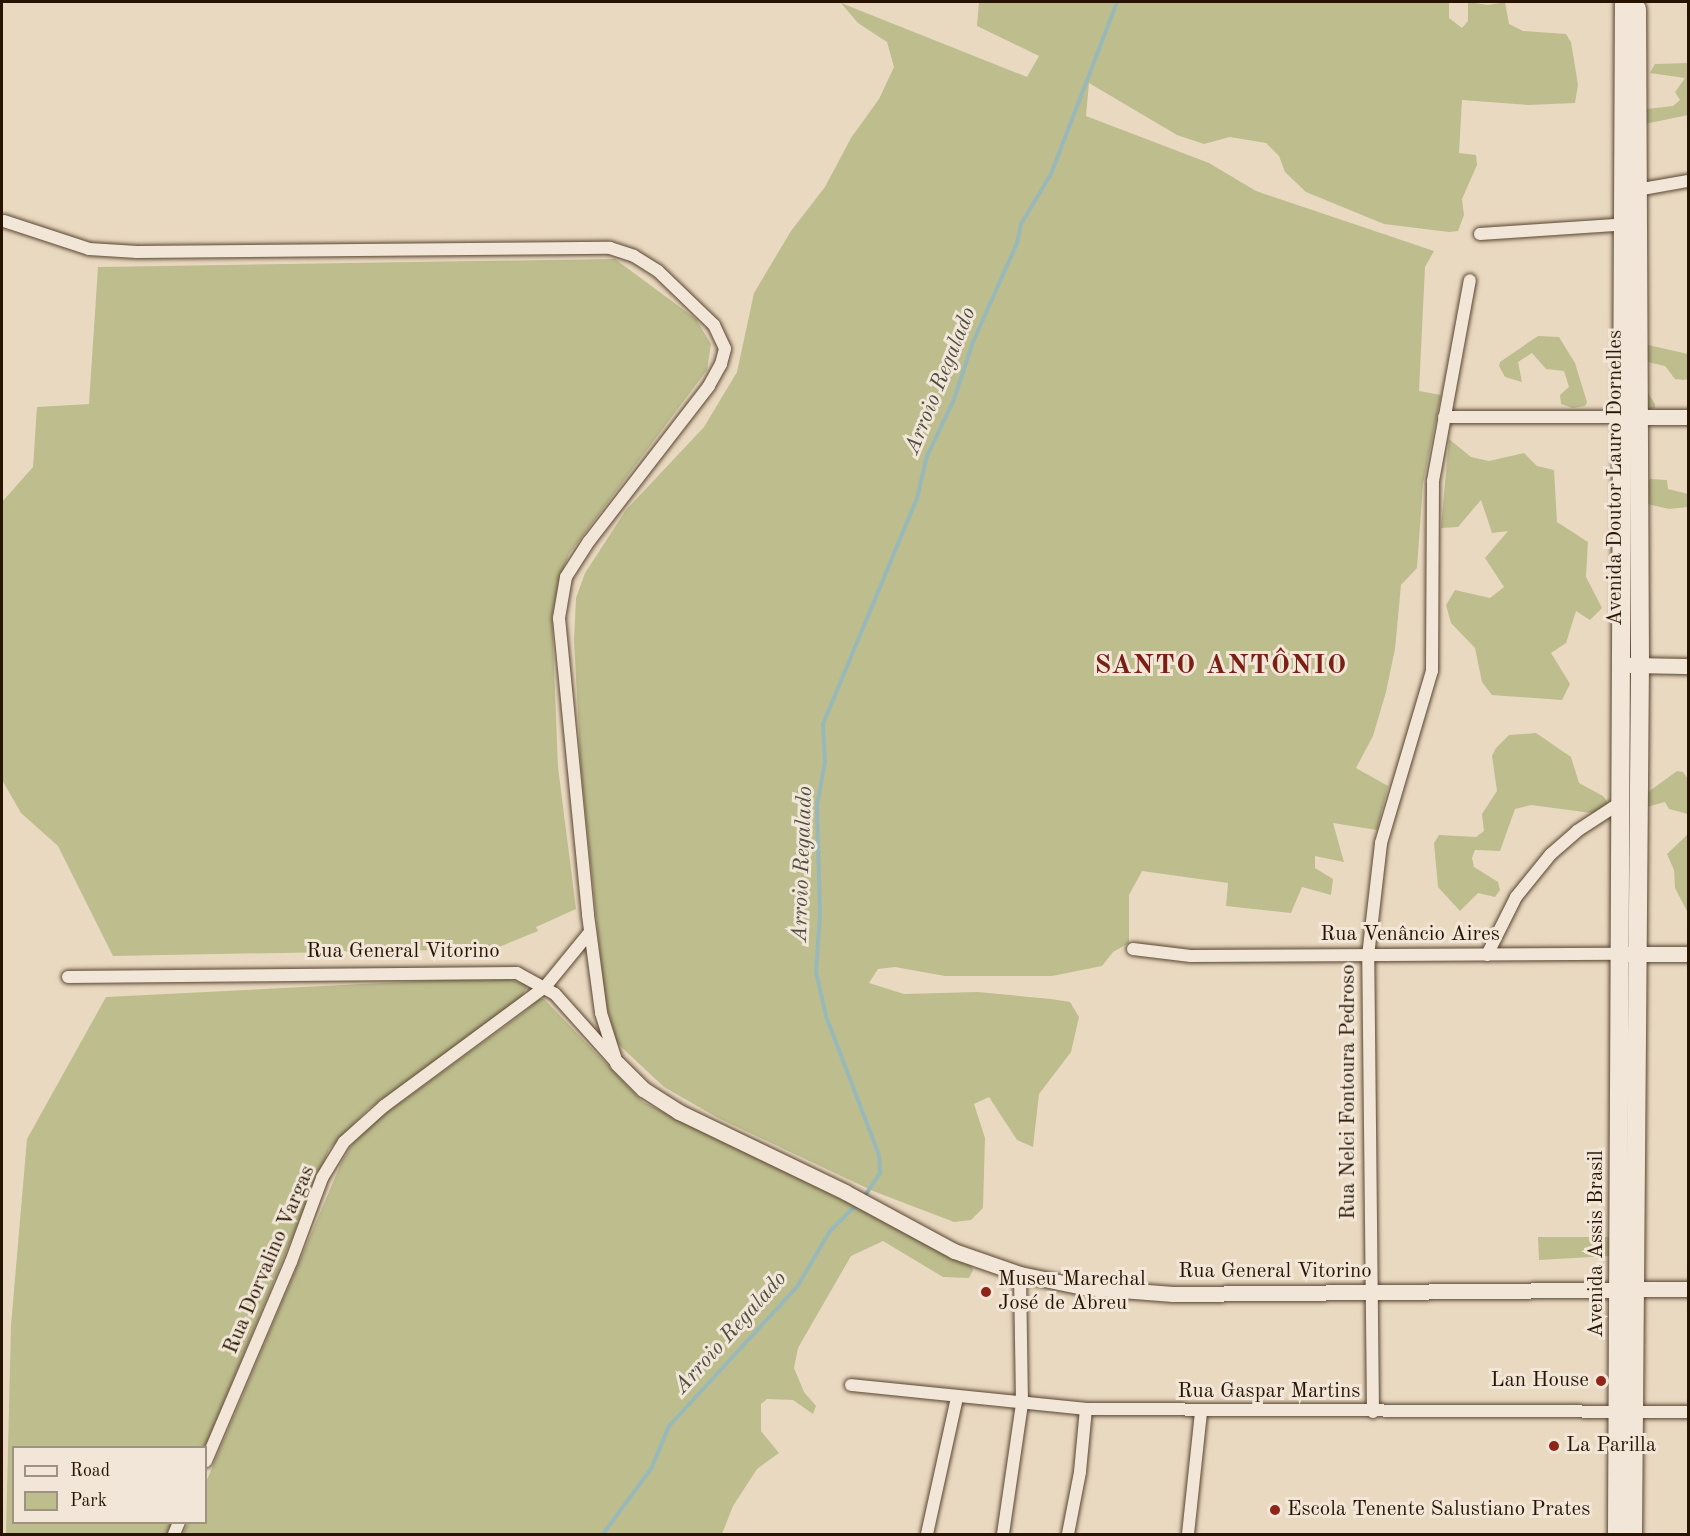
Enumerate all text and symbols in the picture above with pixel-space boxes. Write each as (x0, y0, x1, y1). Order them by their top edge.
water label: Arroio Regalado (900, 304, 982, 458)
street label: Avenida Doutor Lauro Dornelles (1603, 330, 1629, 626)
district label: SANTO ANTÔNIO (1094, 650, 1348, 682)
water label: Arroio Regalado (787, 786, 819, 942)
street label: Rua Venâncio Aires (1320, 922, 1500, 948)
street label: Rua General Vitorino (306, 939, 500, 965)
street label: Rua Nelci Fontoura Pedroso (1336, 964, 1362, 1220)
street label: Avenida Assis Brasil (1584, 1150, 1610, 1338)
street label: Rua Dorvalino Vargas (219, 1162, 321, 1358)
street label: Rua General Vitorino (1178, 1259, 1372, 1285)
water label: Arroio Regalado (669, 1266, 793, 1400)
place label: Museu Marechal José de Abreu (998, 1267, 1146, 1317)
marker: Museu Marechal José de Abreu (979, 1285, 993, 1299)
place label: Lan House (1490, 1368, 1589, 1394)
marker: Lan House (1594, 1374, 1608, 1388)
street label: Rua Gaspar Martins (1178, 1379, 1360, 1405)
place label: La Parilla (1566, 1433, 1656, 1459)
marker: La Parilla (1547, 1439, 1561, 1453)
legend (12, 1446, 207, 1524)
text: Road (70, 1462, 110, 1480)
text: Park (70, 1492, 107, 1510)
place label: Escola Tenente Salustiano Prates (1287, 1497, 1590, 1523)
marker: Escola Tenente Salustiano Prates (1268, 1503, 1282, 1517)

